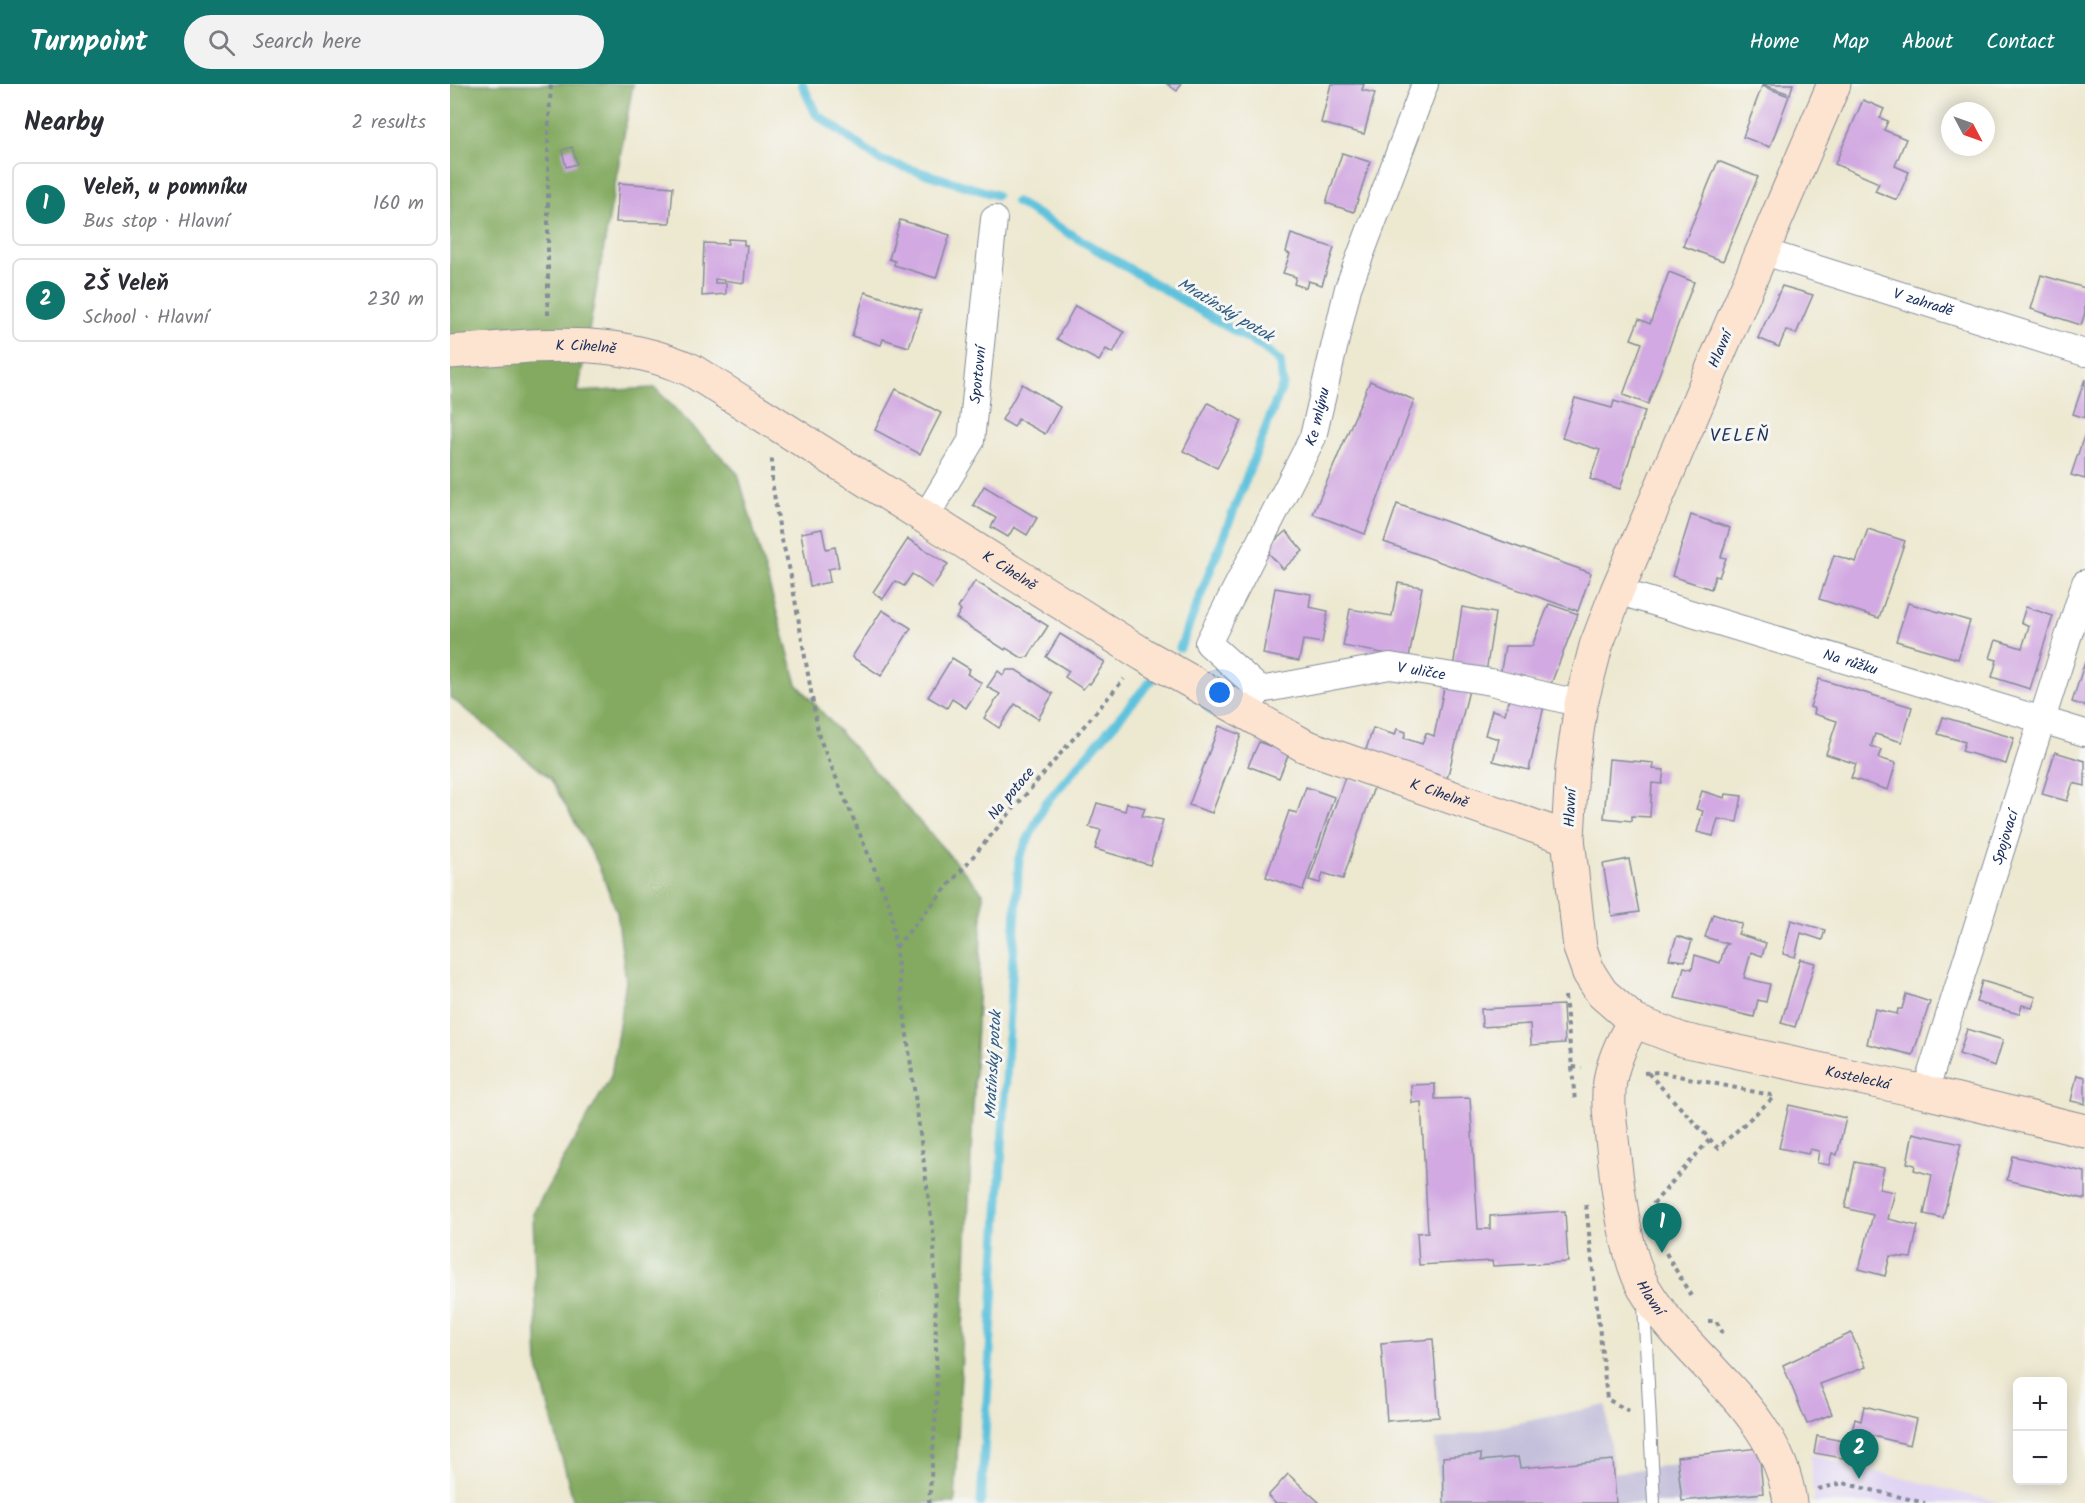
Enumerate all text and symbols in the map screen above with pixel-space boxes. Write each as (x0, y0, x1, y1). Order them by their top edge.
search box (184, 15, 604, 69)
text: Turnpoint (30, 20, 148, 65)
text: Search here (253, 25, 361, 60)
icon: search (205, 26, 238, 59)
text: Home (1750, 26, 1799, 59)
text: Map (1832, 26, 1869, 59)
text: About (1902, 26, 1953, 59)
text: Contact (1986, 26, 2055, 59)
text: Nearby (24, 102, 104, 144)
north arrow (1941, 102, 1995, 156)
text: 2 results (351, 107, 426, 139)
text: Veleň, u pomníku (83, 171, 247, 206)
text: 1 (42, 188, 49, 220)
text: 160 m (373, 188, 424, 220)
text: Bus stop · Hlavní (83, 206, 229, 238)
text: ZŠ Veleň (83, 267, 169, 302)
water label: Mratínský potok (1172, 272, 1280, 350)
street label: V zahradě (1890, 282, 1956, 324)
text: 2 (40, 284, 51, 316)
text: 230 m (367, 284, 424, 316)
text: School · Hlavní (83, 302, 209, 334)
street label: Hlavní (1702, 325, 1740, 372)
street label: K Cihelně (555, 334, 618, 362)
street label: Sportovní (964, 343, 994, 405)
street label: Ke mlýnu (1299, 385, 1337, 451)
district label: VELEŇ (1710, 422, 1770, 451)
street label: K Cihelně (977, 545, 1041, 598)
street label: Na růžku (1820, 643, 1881, 682)
street label: V uličce (1395, 656, 1447, 688)
your location (1205, 678, 1234, 707)
street label: Na potoce (982, 762, 1041, 826)
street label: K Cihelně (1406, 773, 1472, 815)
street label: Hlavní (1558, 786, 1584, 828)
street label: Spojovací (1986, 805, 2027, 868)
water label: Mratínský potok (978, 1008, 1009, 1120)
street label: Kostelecká (1823, 1060, 1894, 1098)
pin: 1 (1642, 1204, 1682, 1253)
street label: Hlavní (1629, 1276, 1672, 1323)
map controls (2013, 1377, 2067, 1485)
button: + (2013, 1377, 2067, 1431)
pin: 2 (1840, 1430, 1878, 1479)
button: − (2013, 1431, 2067, 1485)

